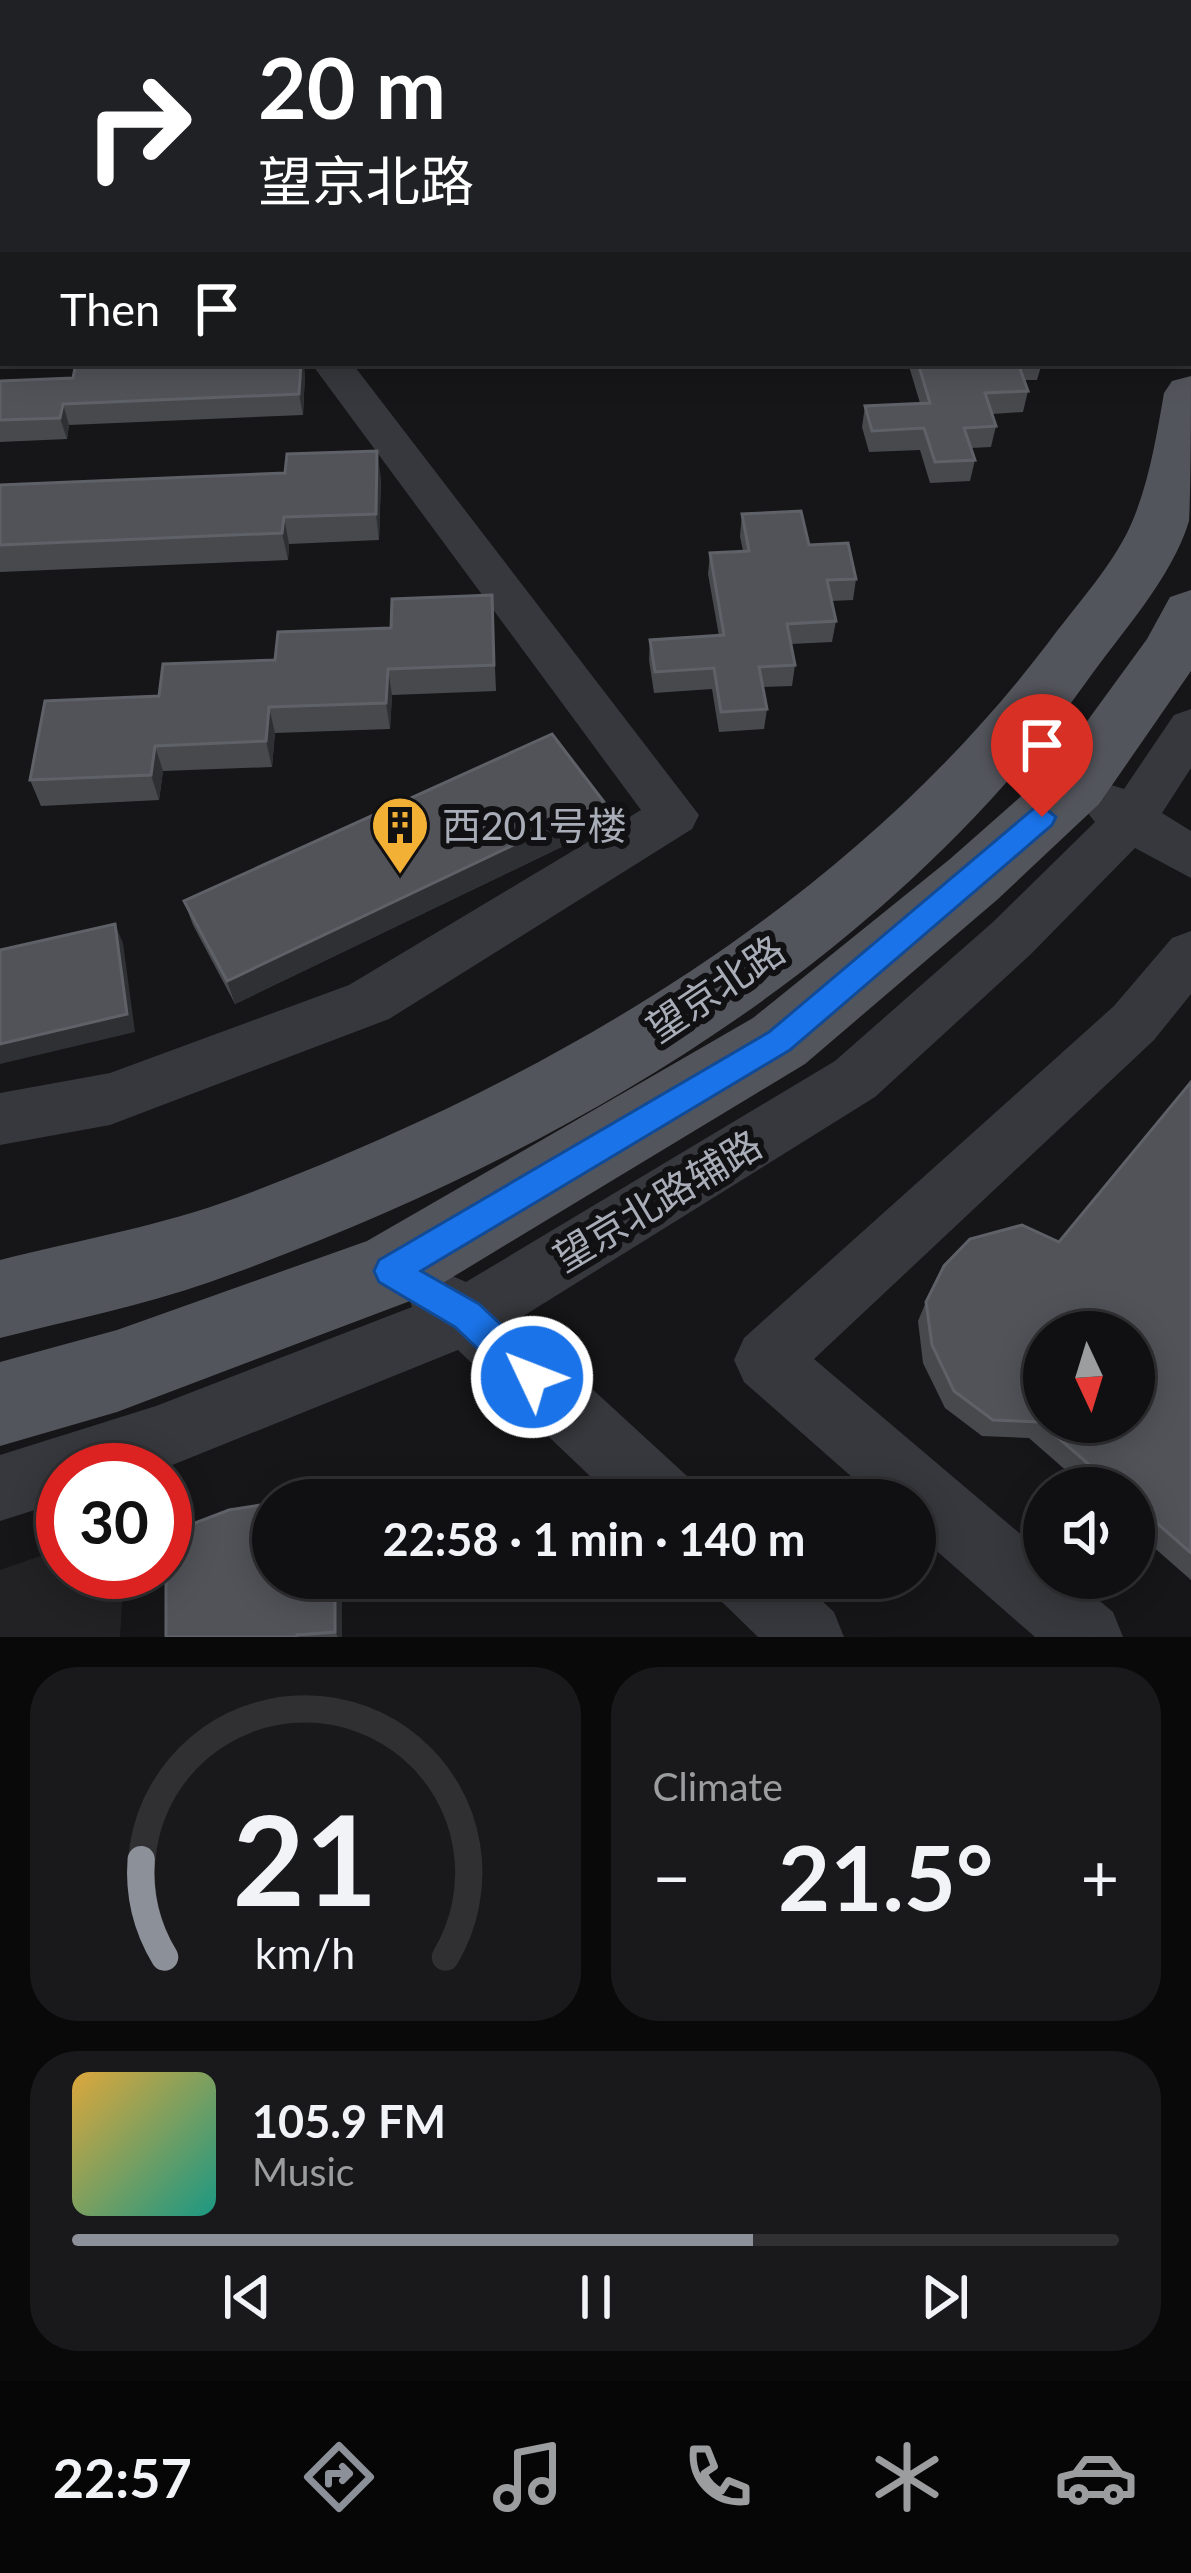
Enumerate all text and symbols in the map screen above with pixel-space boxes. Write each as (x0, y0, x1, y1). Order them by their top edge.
text: 20 m (258, 36, 446, 137)
icon: right (60, 48, 216, 204)
text: 望京北路 (258, 148, 474, 213)
icon: arrive (184, 276, 250, 342)
text: Then (60, 282, 160, 336)
pin (991, 694, 1093, 817)
icon: arrive (1009, 712, 1075, 778)
building icon: 西201号楼 (369, 794, 431, 876)
place label: 西201号楼 (442, 802, 627, 848)
street label: 望京北路 (637, 925, 793, 1051)
street label: 望京北路辅路 (545, 1120, 769, 1280)
north arrow (1023, 1311, 1155, 1443)
map controls (1023, 1311, 1155, 1599)
position arrow (469, 1314, 595, 1440)
speed limit sign: 30 (36, 1443, 192, 1599)
button: sound (1023, 1467, 1155, 1599)
text: 22:58 · 1 min · 140 m (383, 1512, 805, 1566)
text: Climate (653, 1763, 783, 1809)
text: 21 (233, 1783, 378, 1933)
text: 21.5° (778, 1822, 993, 1930)
text: − (653, 1837, 691, 1916)
text: + (1081, 1837, 1119, 1916)
text: km/h (255, 1927, 355, 1978)
text: 105.9 FM (252, 2094, 446, 2148)
text: Music (252, 2148, 354, 2194)
icon: previous (214, 2264, 280, 2330)
icon: pause (563, 2264, 629, 2330)
icon: next (912, 2264, 978, 2330)
icon: directions (297, 2435, 381, 2519)
icon: music (486, 2435, 570, 2519)
icon: phone (676, 2435, 760, 2519)
icon: climate (865, 2435, 949, 2519)
icon: car (1054, 2435, 1138, 2519)
text: 22:57 (53, 2445, 192, 2510)

